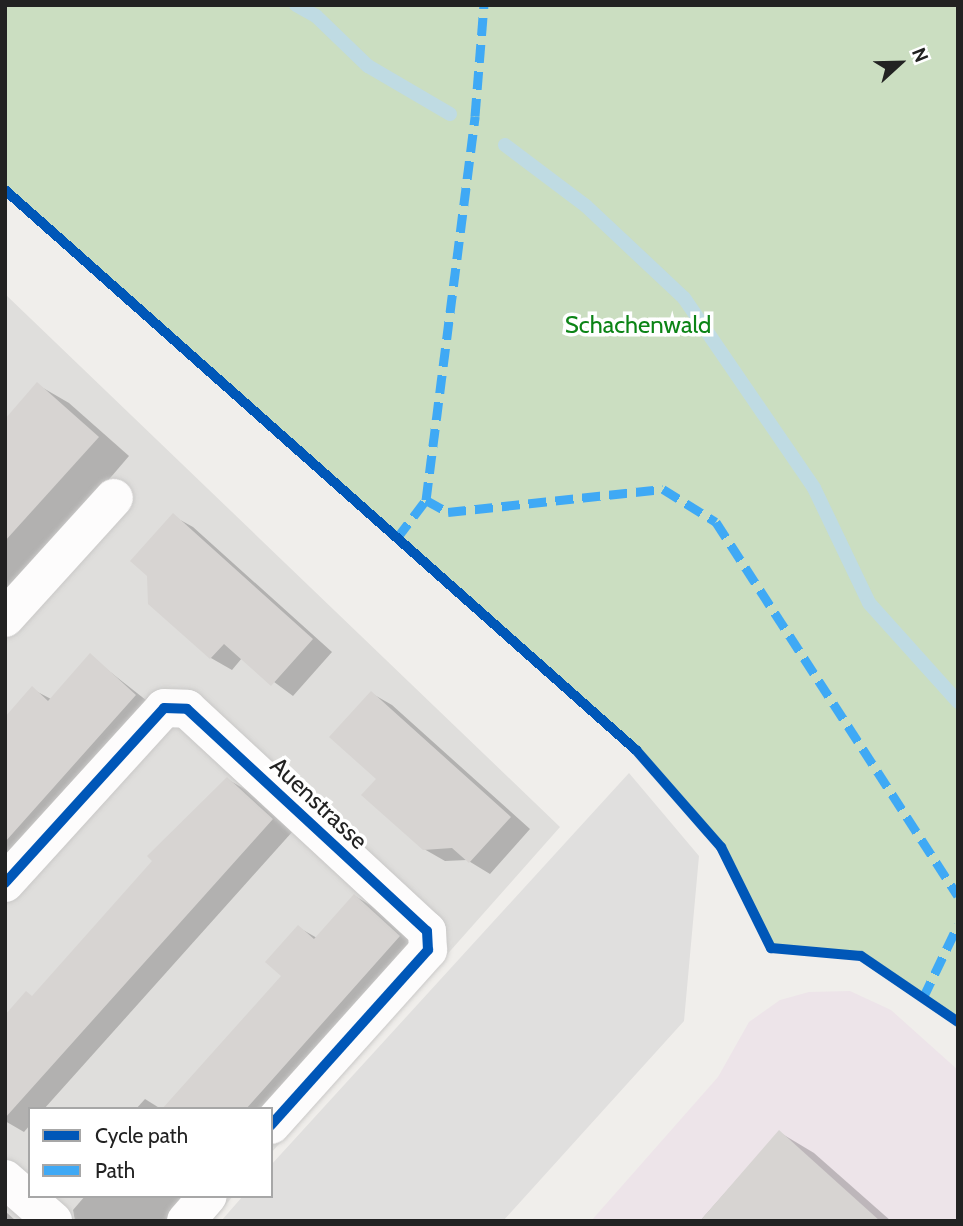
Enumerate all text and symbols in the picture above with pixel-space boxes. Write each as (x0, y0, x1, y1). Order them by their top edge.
north arrow (865, 28, 935, 98)
text: N (907, 44, 933, 65)
park label: Schachenwald (565, 311, 711, 339)
street label: Auenstrasse (265, 751, 373, 855)
legend (28, 1107, 273, 1198)
text: Cycle path (95, 1123, 188, 1148)
text: Path (95, 1158, 135, 1183)

